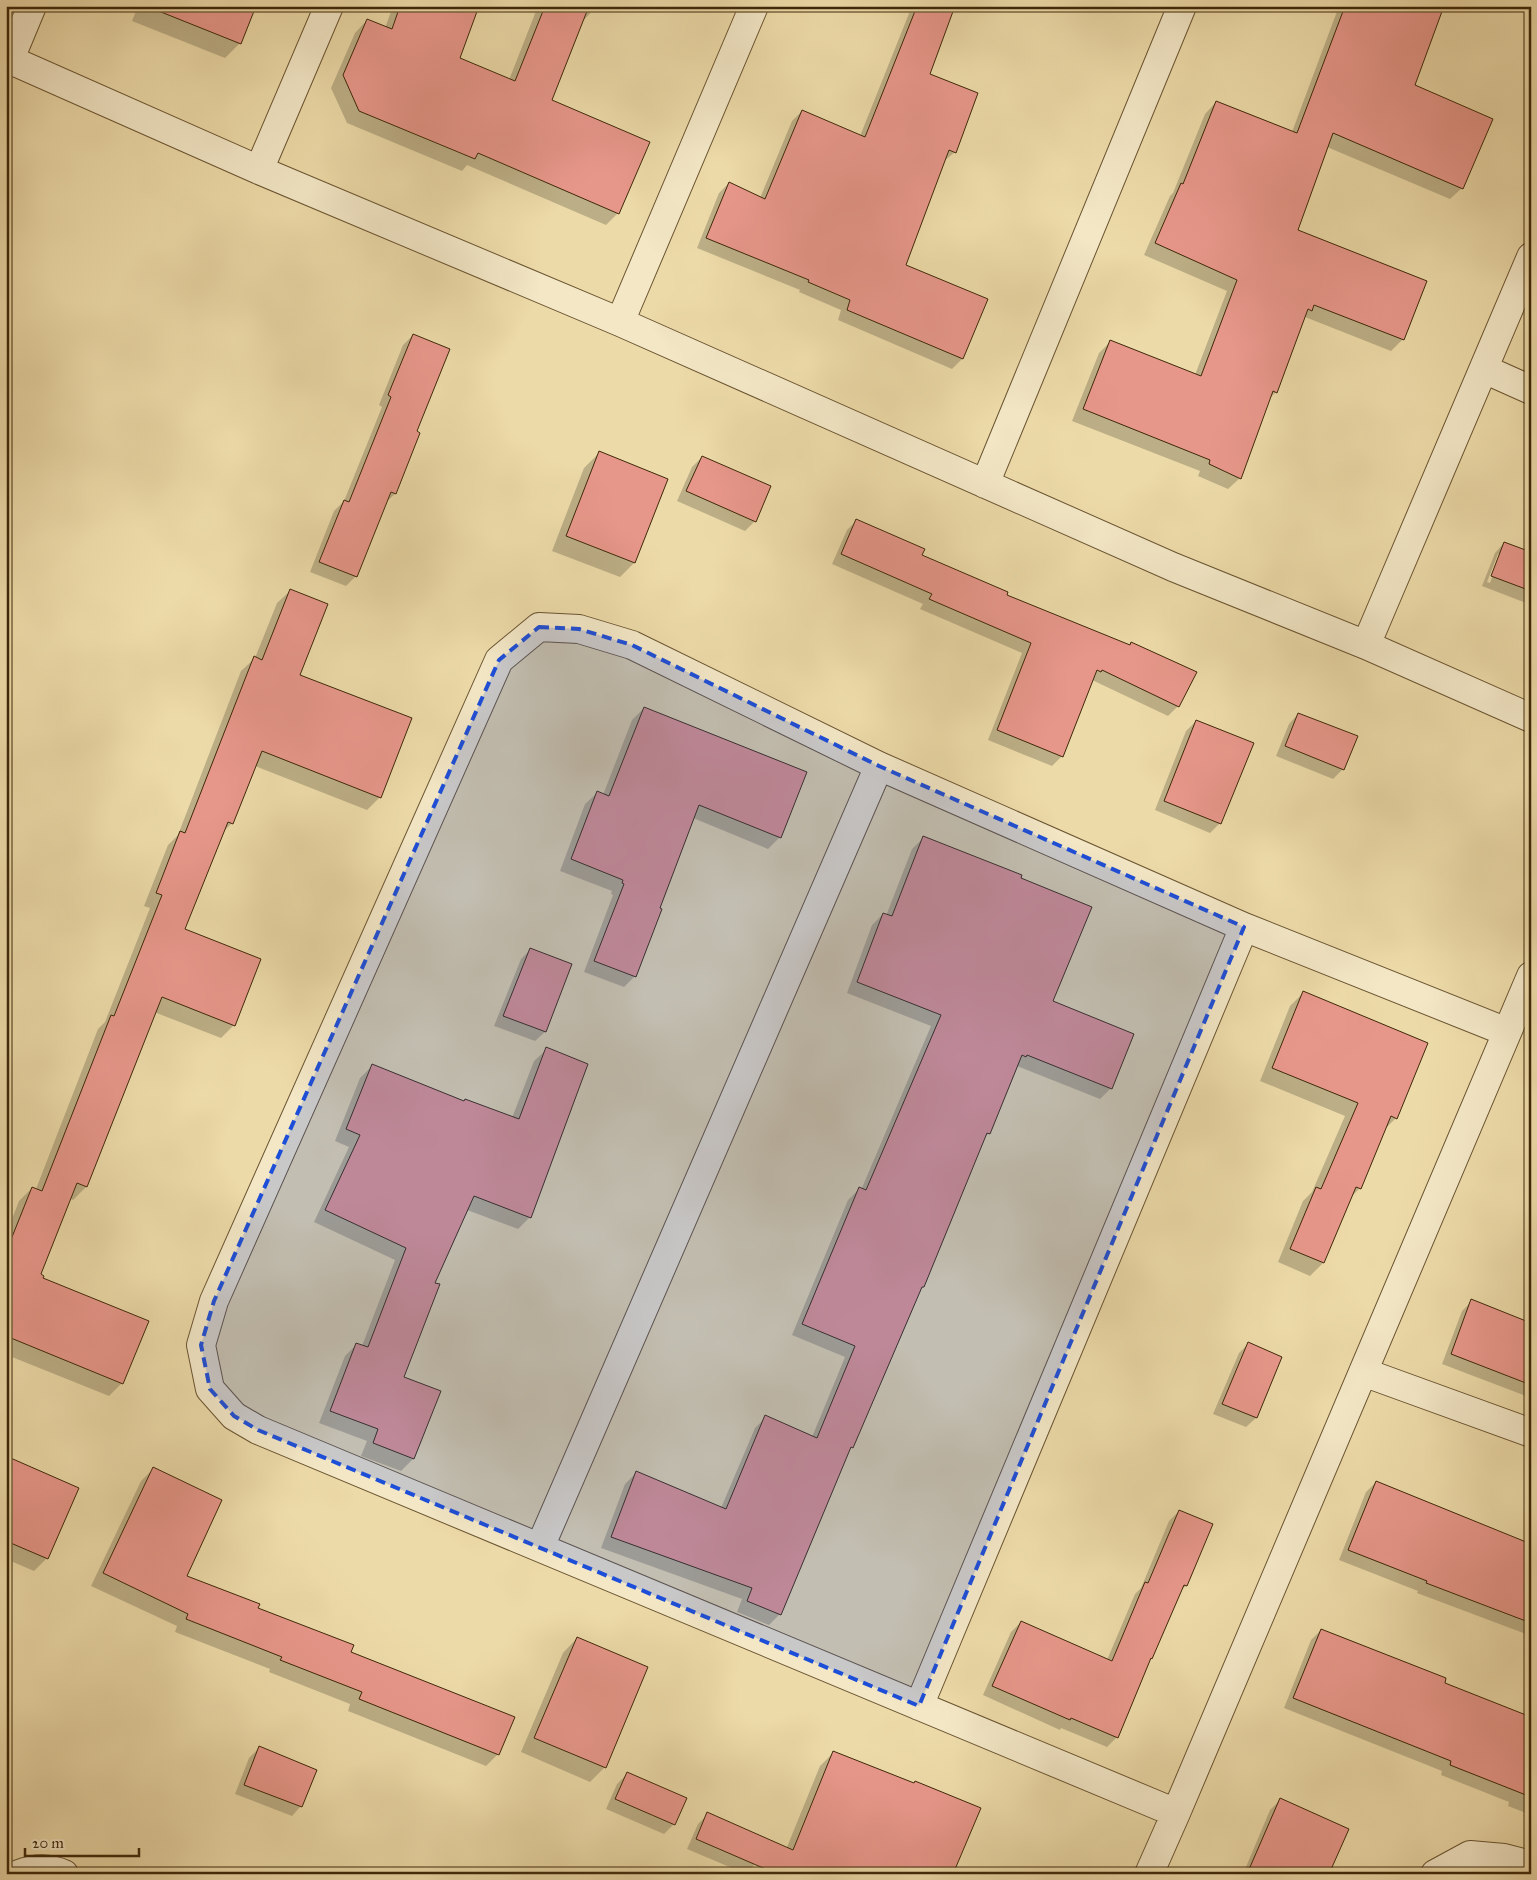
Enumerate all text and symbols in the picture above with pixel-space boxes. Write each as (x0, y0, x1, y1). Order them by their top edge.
scale bar (25, 1825, 139, 1857)
text: 20 m (32, 1834, 64, 1852)

